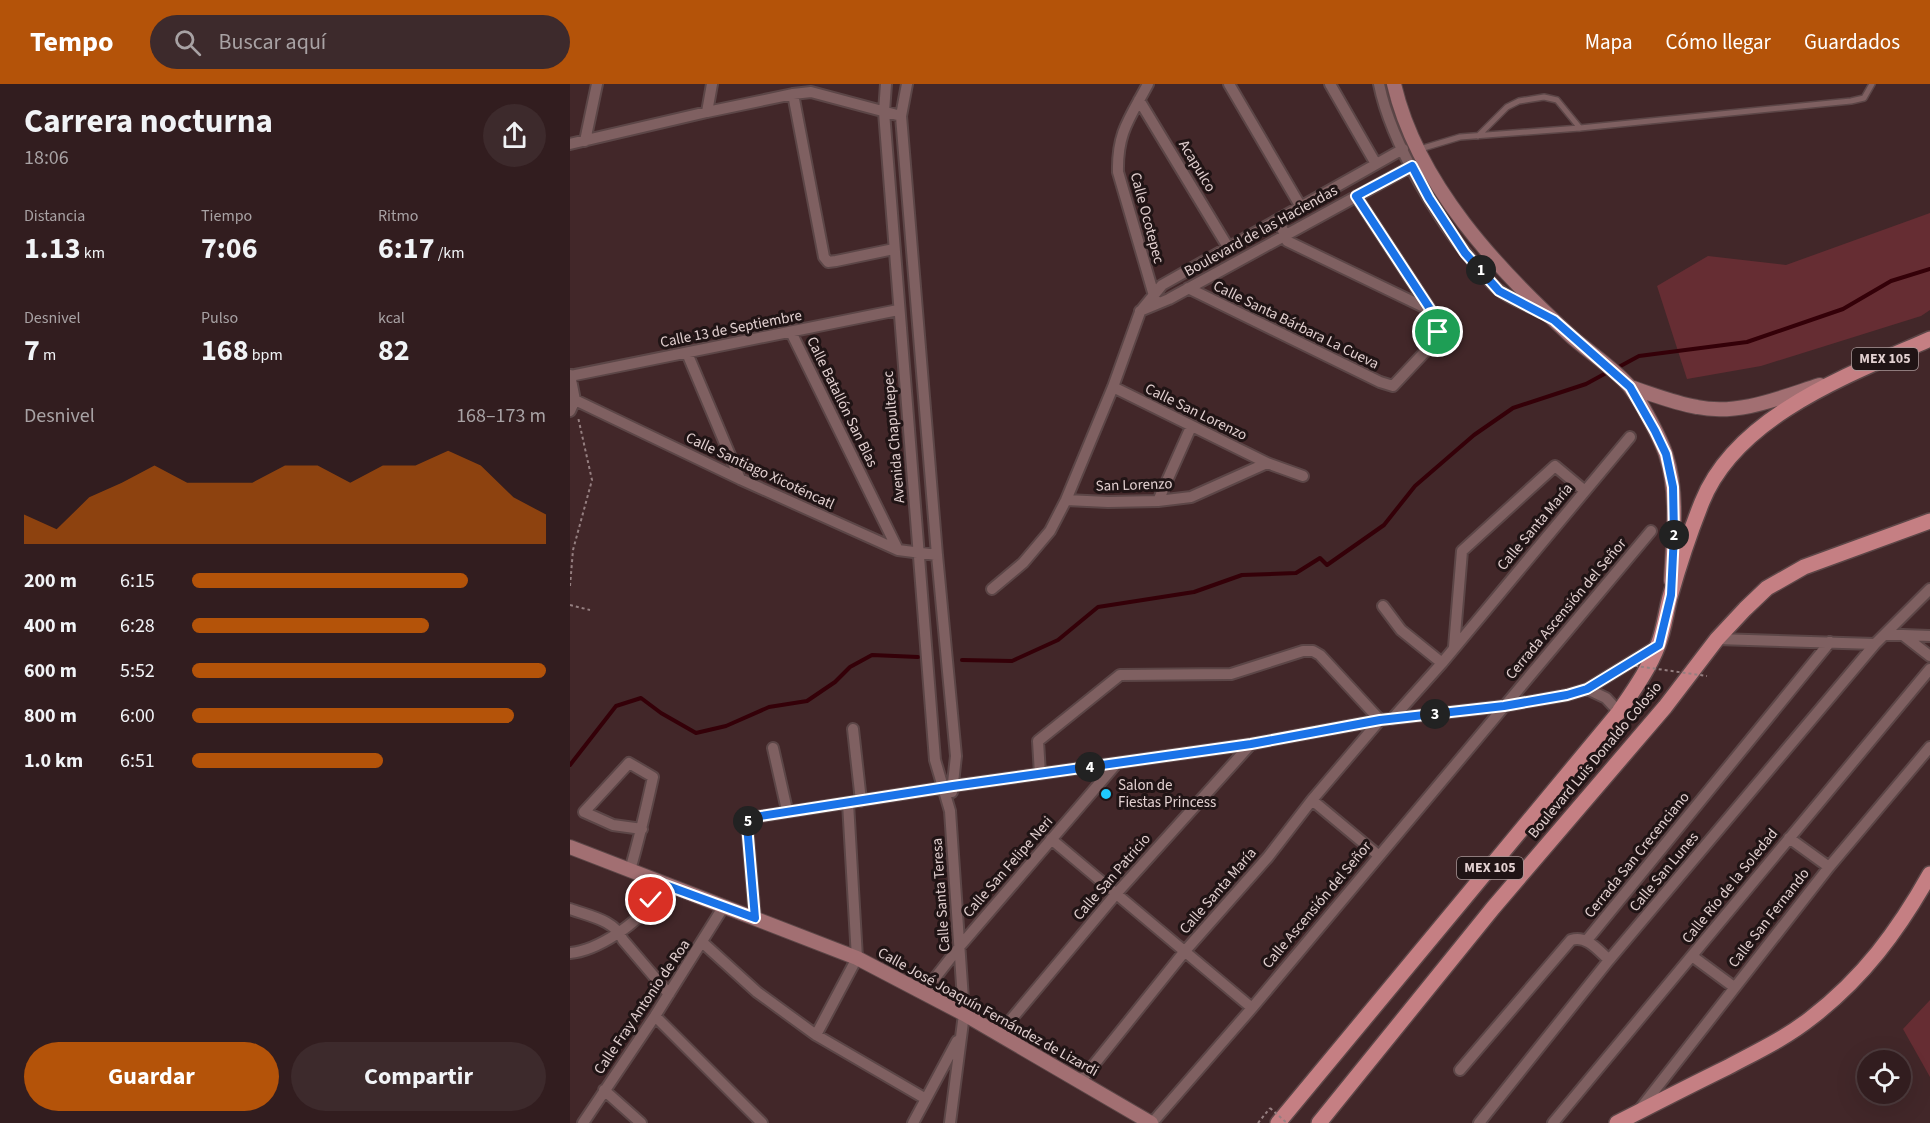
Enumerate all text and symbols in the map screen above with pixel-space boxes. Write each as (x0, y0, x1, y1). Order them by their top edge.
search box (150, 15, 570, 69)
text: Tempo (30, 22, 114, 62)
icon: search (171, 26, 204, 59)
text: Buscar aquí (219, 26, 326, 58)
text: Mapa (1585, 27, 1633, 57)
text: Cómo llegar (1666, 27, 1771, 57)
text: Guardados (1804, 27, 1900, 57)
text: Carrera nocturna (24, 98, 273, 145)
button: share (483, 104, 546, 167)
street label: Acapulco (1173, 136, 1221, 196)
text: 18:06 (24, 144, 69, 172)
street label: Calle Ocotepec (1125, 170, 1169, 266)
street label: Boulevard de las Haciendas (1181, 180, 1341, 282)
text: Distancia (24, 205, 85, 227)
text: Tiempo (201, 205, 252, 227)
text: Ritmo (378, 205, 418, 227)
text: 1.13 (24, 227, 81, 270)
text: 7:06 (201, 227, 258, 270)
text: 6:17 (378, 227, 435, 270)
text: km (81, 242, 105, 264)
text: /km (435, 242, 465, 264)
pin: 1 (1466, 255, 1496, 285)
text: 1 (1477, 259, 1485, 281)
street label: Calle Santa Bárbara La Cueva (1210, 276, 1382, 374)
street label: Calle 13 de Septiembre (658, 305, 804, 353)
pin (1412, 306, 1463, 357)
text: Desnivel (24, 307, 81, 329)
text: Pulso (201, 307, 238, 329)
text: kcal (378, 307, 405, 329)
icon: arrive (1421, 315, 1454, 348)
text: 7 (24, 329, 40, 372)
text: 168 (201, 329, 249, 372)
text: 82 (378, 329, 410, 372)
street label: Calle Batallón San Blas (801, 333, 883, 471)
text: m (40, 344, 56, 366)
text: bpm (249, 344, 283, 366)
road number: MEX 105 (1852, 348, 1918, 370)
street label: Avenida Chapultepec (878, 370, 910, 504)
street label: Calle San Lorenzo (1141, 378, 1251, 446)
text: Desnivel (24, 402, 95, 430)
text: 168–173 m (456, 402, 546, 430)
street label: Calle Santiago Xicoténcatl (682, 427, 838, 515)
street label: San Lorenzo (1095, 473, 1173, 497)
street label: Calle Santa María (1492, 479, 1578, 575)
pin: 2 (1659, 520, 1689, 550)
text: 2 (1670, 524, 1678, 546)
street label: Cerrada Ascensión del Señor (1501, 533, 1632, 684)
text: 200 m (24, 567, 77, 595)
text: 6:15 (120, 567, 155, 595)
text: 400 m (24, 612, 77, 640)
text: 6:28 (120, 612, 155, 640)
text: 600 m (24, 657, 77, 685)
text: 5:52 (120, 657, 155, 685)
street label: Boulevard Luis Donaldo Colosio (1523, 677, 1667, 843)
pin: 3 (1420, 699, 1450, 729)
text: 800 m (24, 702, 77, 730)
text: 6:00 (120, 702, 155, 730)
text: 3 (1431, 703, 1439, 725)
text: 1.0 km (24, 747, 83, 775)
text: 6:51 (120, 747, 155, 775)
pin: 4 (1075, 752, 1105, 782)
text: 4 (1086, 756, 1094, 778)
place label: Salon de Fiestas Princess (1118, 775, 1216, 813)
marker: Salon de Fiestas Princess (1099, 787, 1113, 801)
street label: Cerrada San Crecenciano (1579, 787, 1695, 923)
pin: 5 (733, 806, 763, 836)
text: 5 (744, 810, 752, 832)
street label: Calle San Felipe Neri (958, 812, 1058, 922)
street label: Calle Río de la Soledad (1677, 824, 1783, 948)
street label: Calle San Lunes (1624, 828, 1704, 916)
street label: Calle San Patricio (1068, 829, 1156, 925)
street label: Calle Ascensión del Señor (1258, 836, 1377, 973)
street label: Calle Santa Teresa (927, 837, 955, 953)
street label: Calle Santa María (1175, 843, 1261, 939)
road number: MEX 105 (1457, 857, 1523, 879)
street label: Calle San Fernando (1723, 864, 1815, 972)
pin (625, 874, 676, 925)
icon: check (634, 883, 667, 916)
street label: Calle Fray Antonio de Roa (589, 935, 695, 1079)
street label: Calle José Joaquín Fernández de Lizardi (874, 942, 1102, 1082)
button: Guardar (24, 1042, 279, 1111)
button: Compartir (291, 1042, 546, 1111)
map controls (1857, 1050, 1911, 1104)
button: locate (1857, 1050, 1911, 1104)

